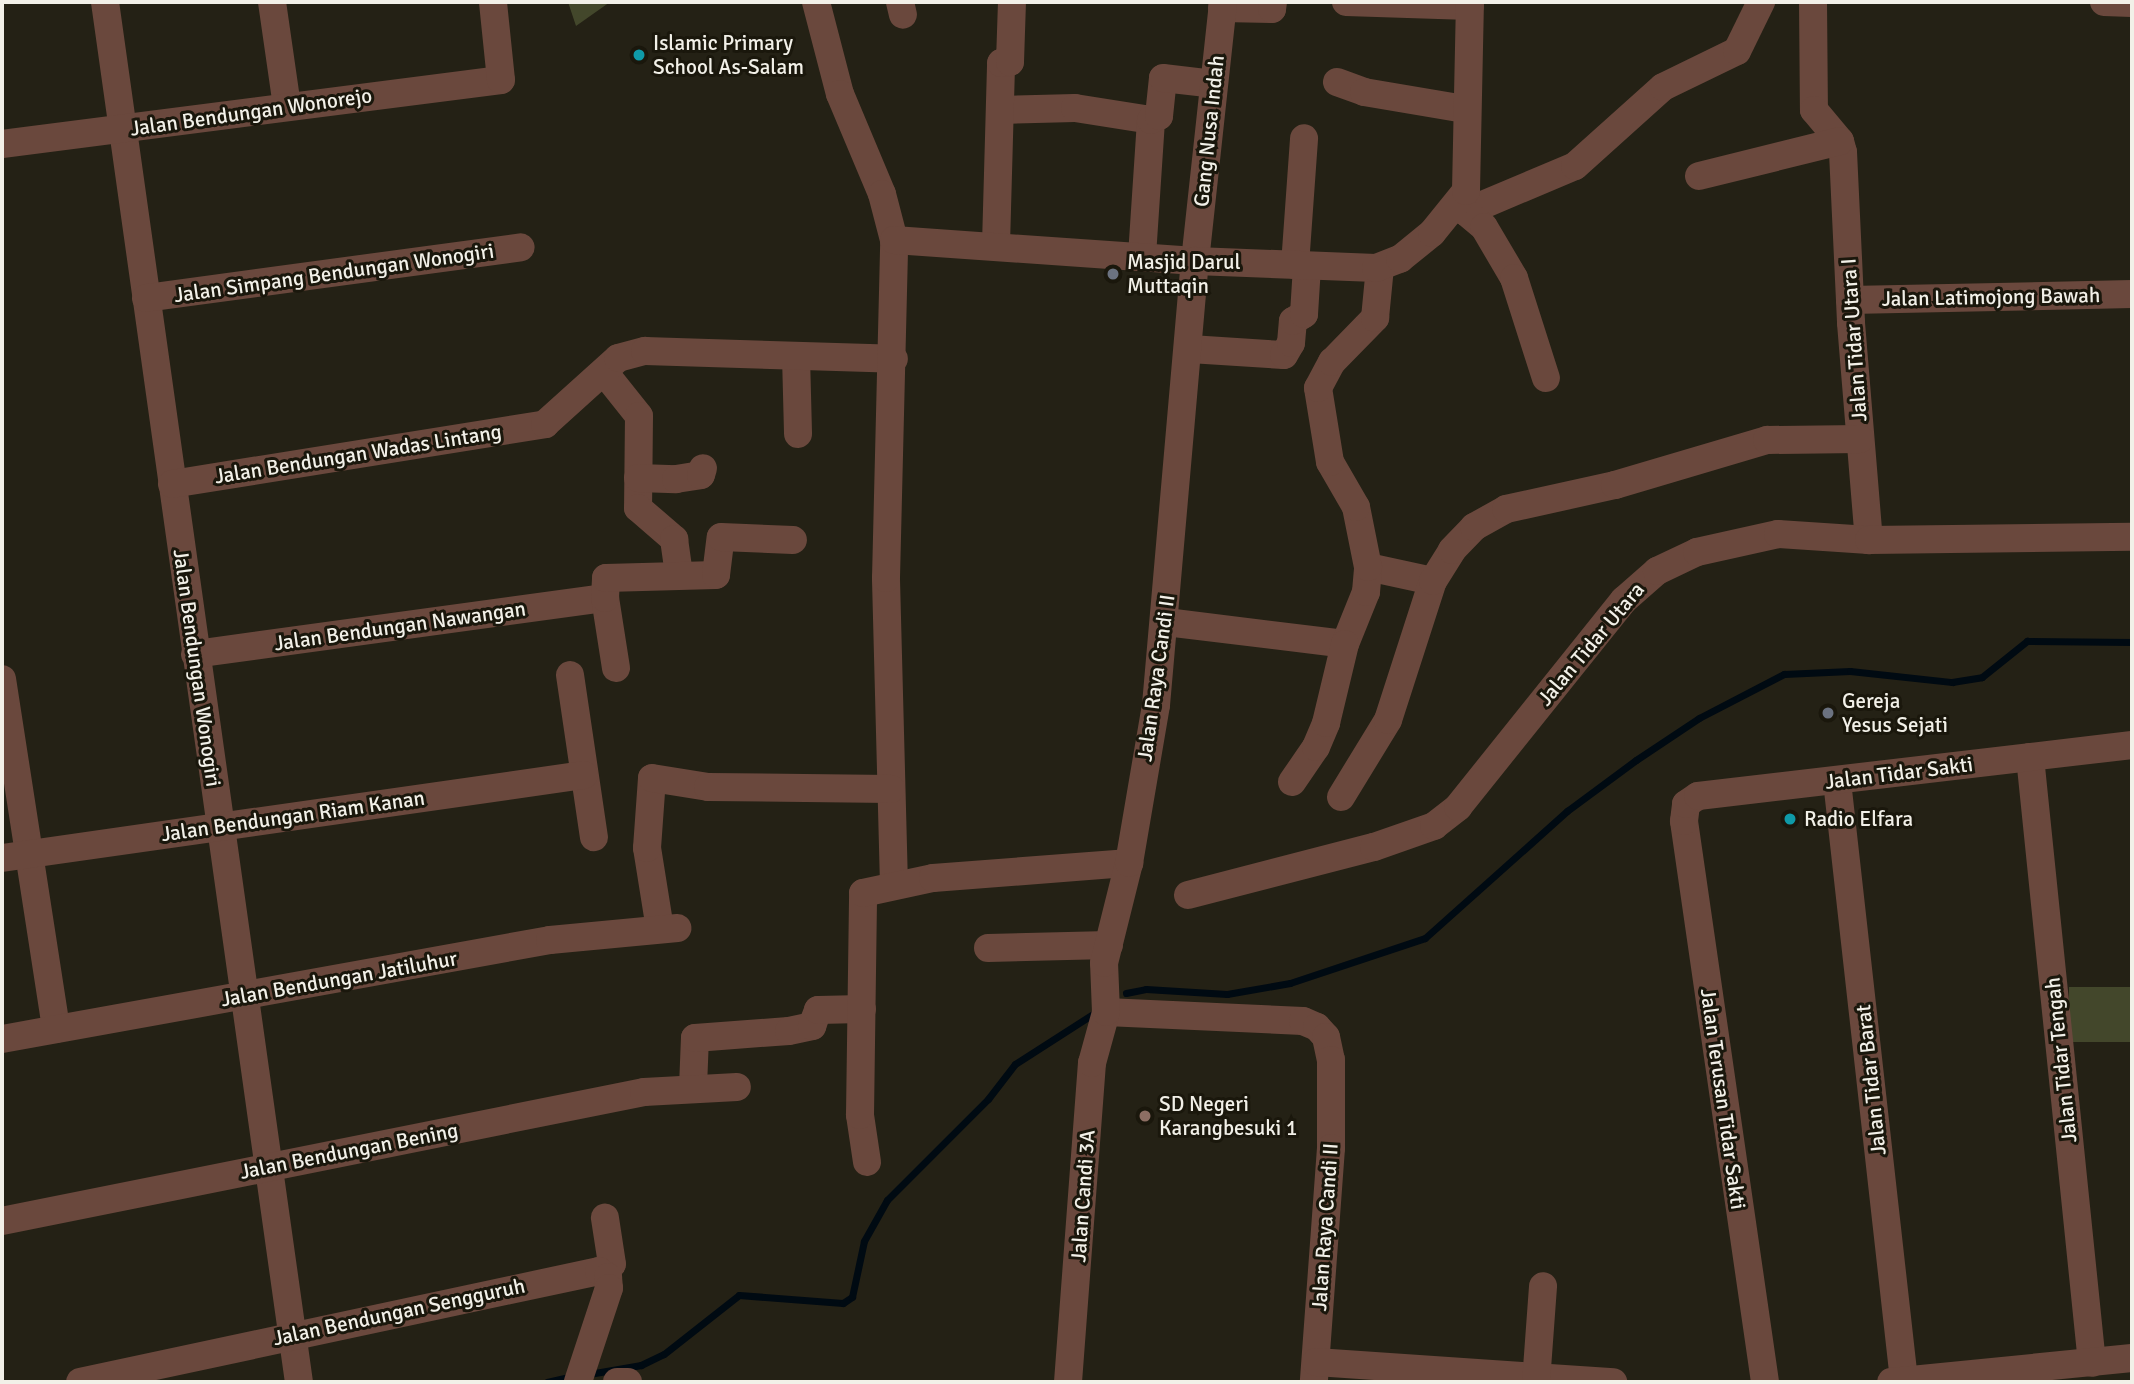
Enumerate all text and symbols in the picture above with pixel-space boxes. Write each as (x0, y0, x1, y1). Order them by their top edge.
place label: Islamic Primary School As-Salam (653, 30, 804, 80)
marker: Islamic Primary School As-Salam (631, 47, 647, 63)
street label: Gang Nusa Indah (1189, 54, 1229, 208)
street label: Jalan Bendungan Wonorejo (128, 83, 374, 141)
street label: Jalan Simpang Bendungan Wonogiri (172, 238, 496, 308)
place label: Masjid Darul Muttaqin (1127, 249, 1241, 299)
street label: Jalan Tidar Utara I (1836, 258, 1872, 422)
marker: Masjid Darul Muttaqin (1105, 266, 1121, 282)
street label: Jalan Latimojong Bawah (1882, 282, 2100, 312)
street label: Jalan Bendungan Wadas Lintang (213, 419, 503, 489)
street label: Jalan Bendungan Wonogiri (168, 548, 226, 788)
street label: Jalan Tidar Utara (1532, 577, 1650, 711)
street label: Jalan Raya Candi II (1132, 593, 1180, 763)
street label: Jalan Bendungan Nawangan (273, 596, 527, 656)
place label: Gereja Yesus Sejati (1842, 688, 1948, 738)
marker: Gereja Yesus Sejati (1820, 705, 1836, 721)
street label: Jalan Tidar Sakti (1824, 751, 1974, 795)
street label: Jalan Bendungan Riam Kanan (160, 785, 426, 847)
place label: Radio Elfara (1804, 806, 1913, 832)
marker: Radio Elfara (1782, 811, 1798, 827)
street label: Jalan Bendungan Jatiluhur (219, 946, 459, 1012)
street label: Jalan Tidar Tengah (2040, 976, 2082, 1144)
street label: Jalan Terusan Tidar Sakti (1695, 987, 1751, 1211)
street label: Jalan Tidar Barat (1851, 1003, 1891, 1157)
place label: SD Negeri Karangbesuki 1 (1159, 1091, 1297, 1141)
marker: SD Negeri Karangbesuki 1 (1137, 1108, 1153, 1124)
street label: Jalan Bendungan Bening (238, 1117, 460, 1185)
street label: Jalan Candi 3A (1066, 1129, 1100, 1263)
street label: Jalan Raya Candi II (1307, 1142, 1343, 1312)
street label: Jalan Bendungan Sengguruh (271, 1273, 527, 1351)

